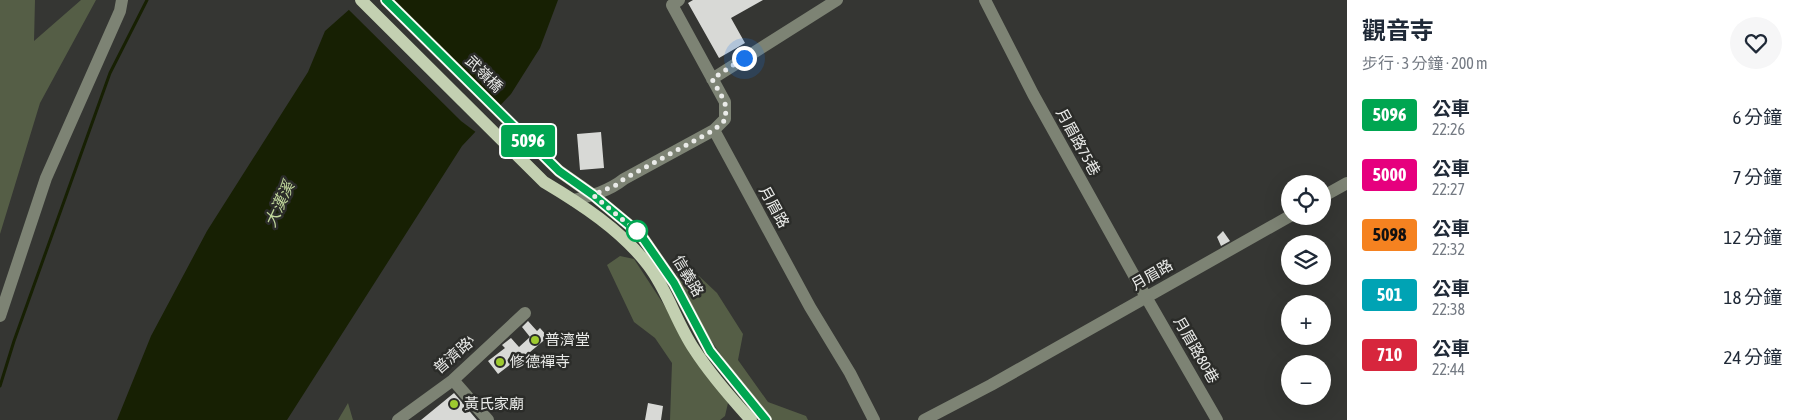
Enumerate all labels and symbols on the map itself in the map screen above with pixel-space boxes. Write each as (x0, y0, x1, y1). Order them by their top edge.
your location (732, 46, 757, 71)
street label: 武嶺橋 (462, 52, 506, 96)
street label: 月眉路75巷 (1053, 105, 1104, 178)
line badge: 5096 (493, 125, 563, 157)
water label: 大漢溪 (261, 177, 298, 230)
street label: 月眉路 (756, 183, 793, 231)
unlabelled marker (626, 220, 648, 242)
street label: 信義路 (670, 252, 707, 299)
street label: 月眉路 (1128, 256, 1175, 293)
street label: 月眉路80巷 (1171, 313, 1222, 386)
place label: 普濟堂 (545, 331, 590, 348)
street label: 普濟路 (430, 334, 475, 377)
marker: 普濟堂 (529, 334, 541, 346)
place label: 修德禪寺 (510, 353, 570, 370)
marker: 修德禪寺 (494, 356, 506, 368)
place label: 黃氏家廟 (464, 395, 524, 412)
marker: 黃氏家廟 (448, 398, 460, 410)

